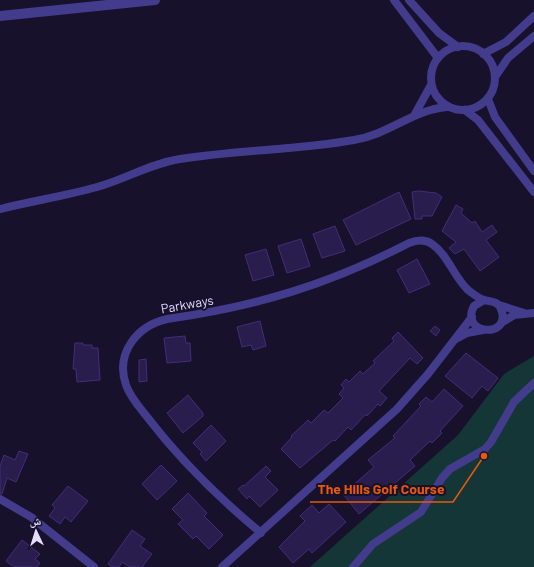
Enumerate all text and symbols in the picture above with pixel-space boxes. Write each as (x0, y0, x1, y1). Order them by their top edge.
street label: Parkways (159, 292, 215, 316)
callout: The Hills Golf Course (310, 476, 453, 502)
text: The Hills Golf Course (317, 480, 445, 497)
north arrow (16, 511, 56, 551)
text: ش (29, 514, 42, 529)

